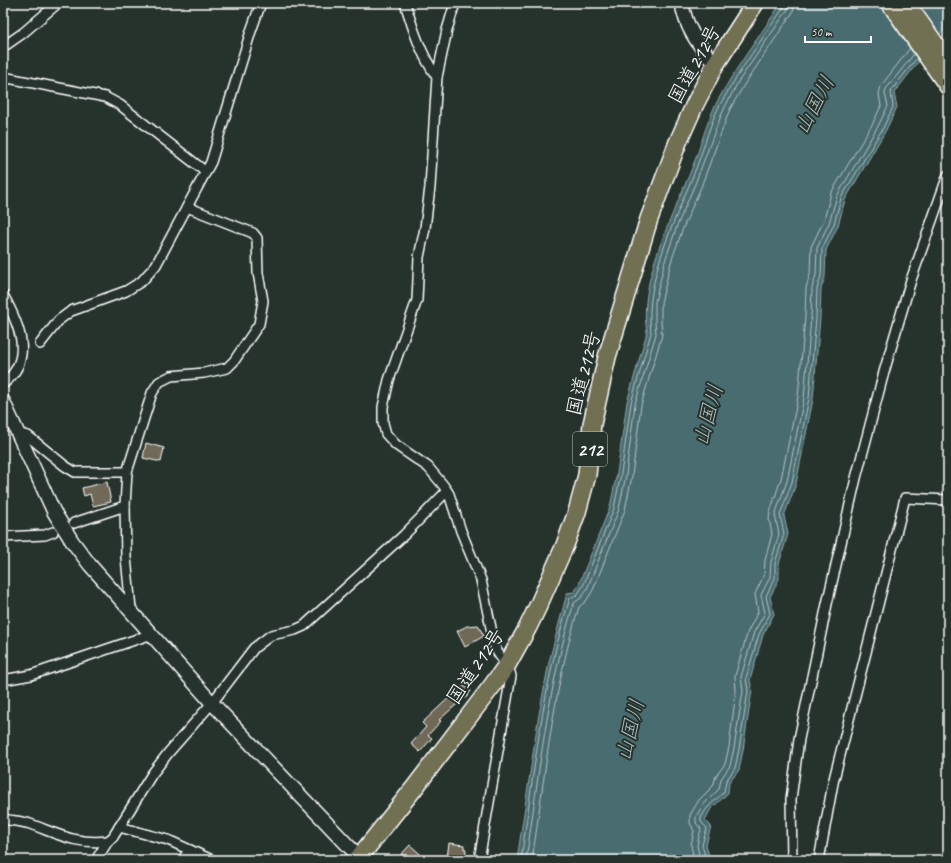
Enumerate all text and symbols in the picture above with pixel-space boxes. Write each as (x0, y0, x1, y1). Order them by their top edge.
scale bar (805, 18, 871, 44)
street label: 国道212号 (662, 20, 726, 108)
text: 50 m (811, 24, 833, 40)
water label: 山国川 (788, 71, 840, 139)
street label: 国道212号 (561, 328, 606, 418)
water label: 山国川 (687, 381, 729, 449)
road number: 212 (573, 432, 607, 466)
street label: 国道212号 (441, 623, 510, 709)
water label: 山国川 (610, 696, 650, 764)

